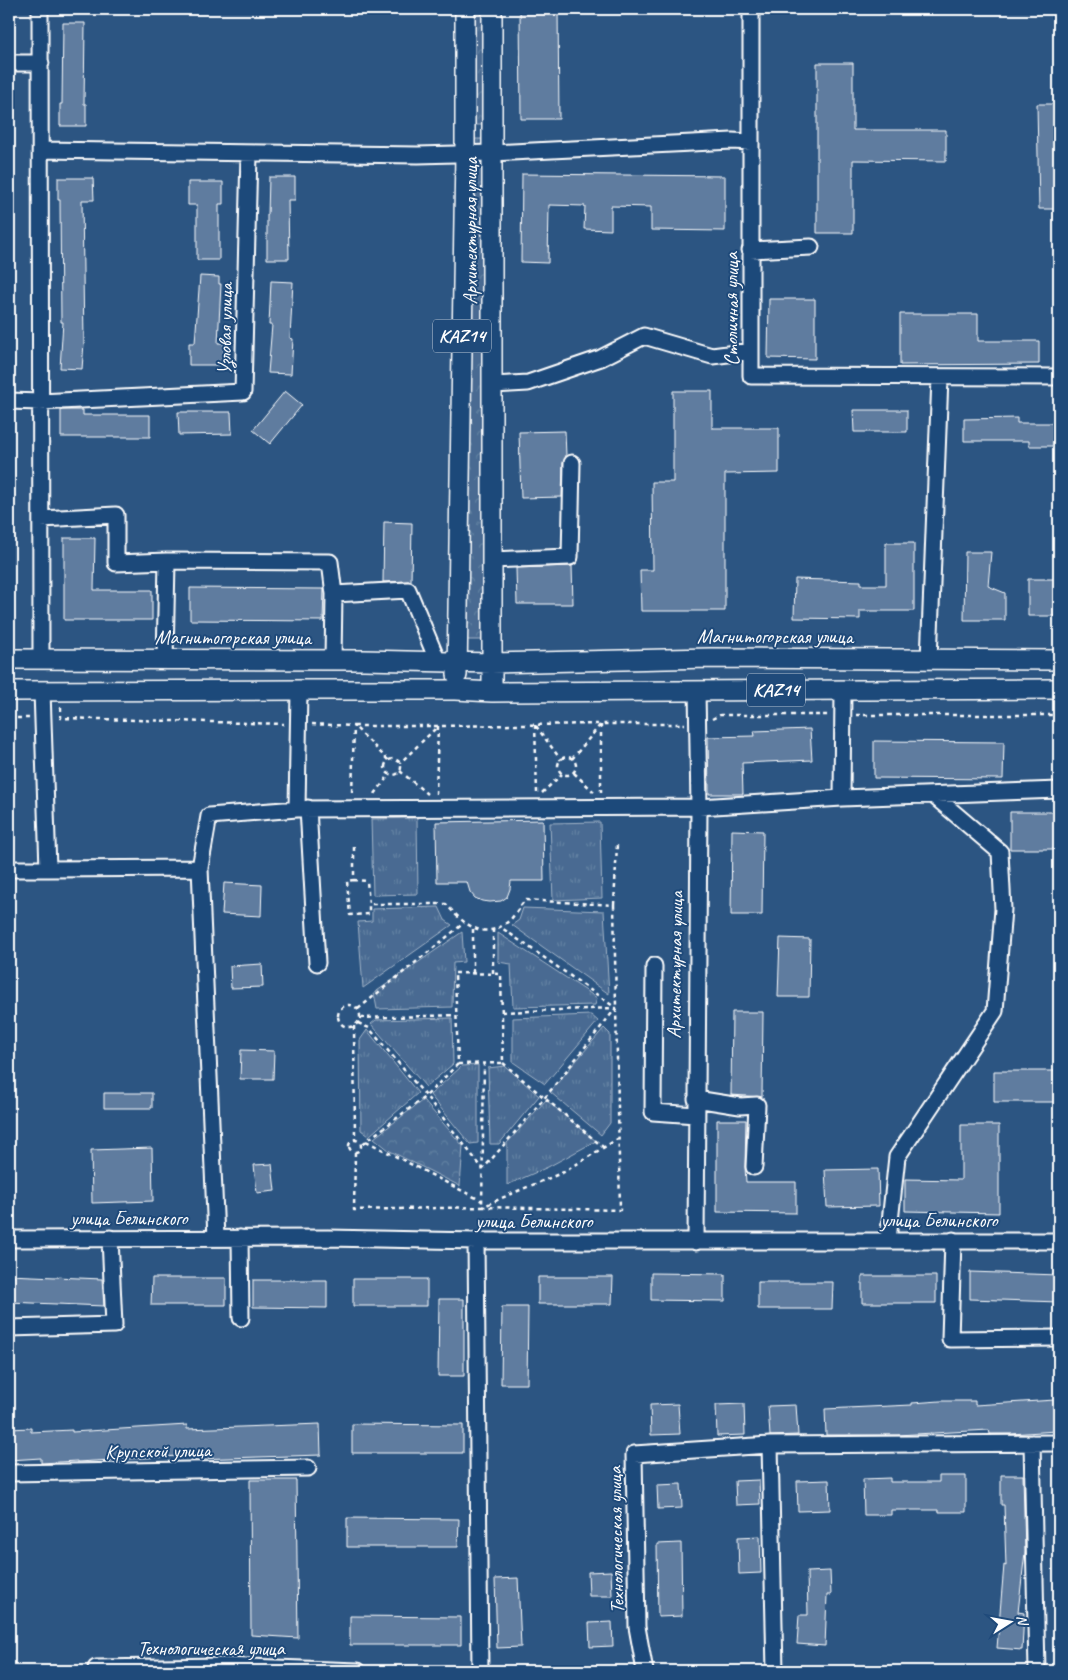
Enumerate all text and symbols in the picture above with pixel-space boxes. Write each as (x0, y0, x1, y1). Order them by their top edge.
street label: Архитектурная улица (458, 155, 483, 305)
street label: Столичная улица (719, 251, 744, 366)
street label: Узловая улица (212, 281, 239, 375)
road number: KAZ14 (433, 320, 491, 352)
street label: Магнитогорская улица (697, 624, 855, 649)
street label: Магнитогорская улица (155, 625, 313, 650)
road number: KAZ14 (747, 674, 805, 706)
street label: Архитектурная улица (661, 889, 689, 1039)
street label: улица Белинского (69, 1206, 189, 1231)
street label: улица Белинского (879, 1208, 999, 1233)
street label: улица Белинского (474, 1209, 594, 1234)
street label: Крупской улица (105, 1438, 213, 1464)
street label: Технологическая улица (602, 1465, 630, 1614)
north arrow (986, 1598, 1036, 1648)
text: N (1013, 1614, 1032, 1628)
street label: Технологическая улица (137, 1636, 286, 1661)

